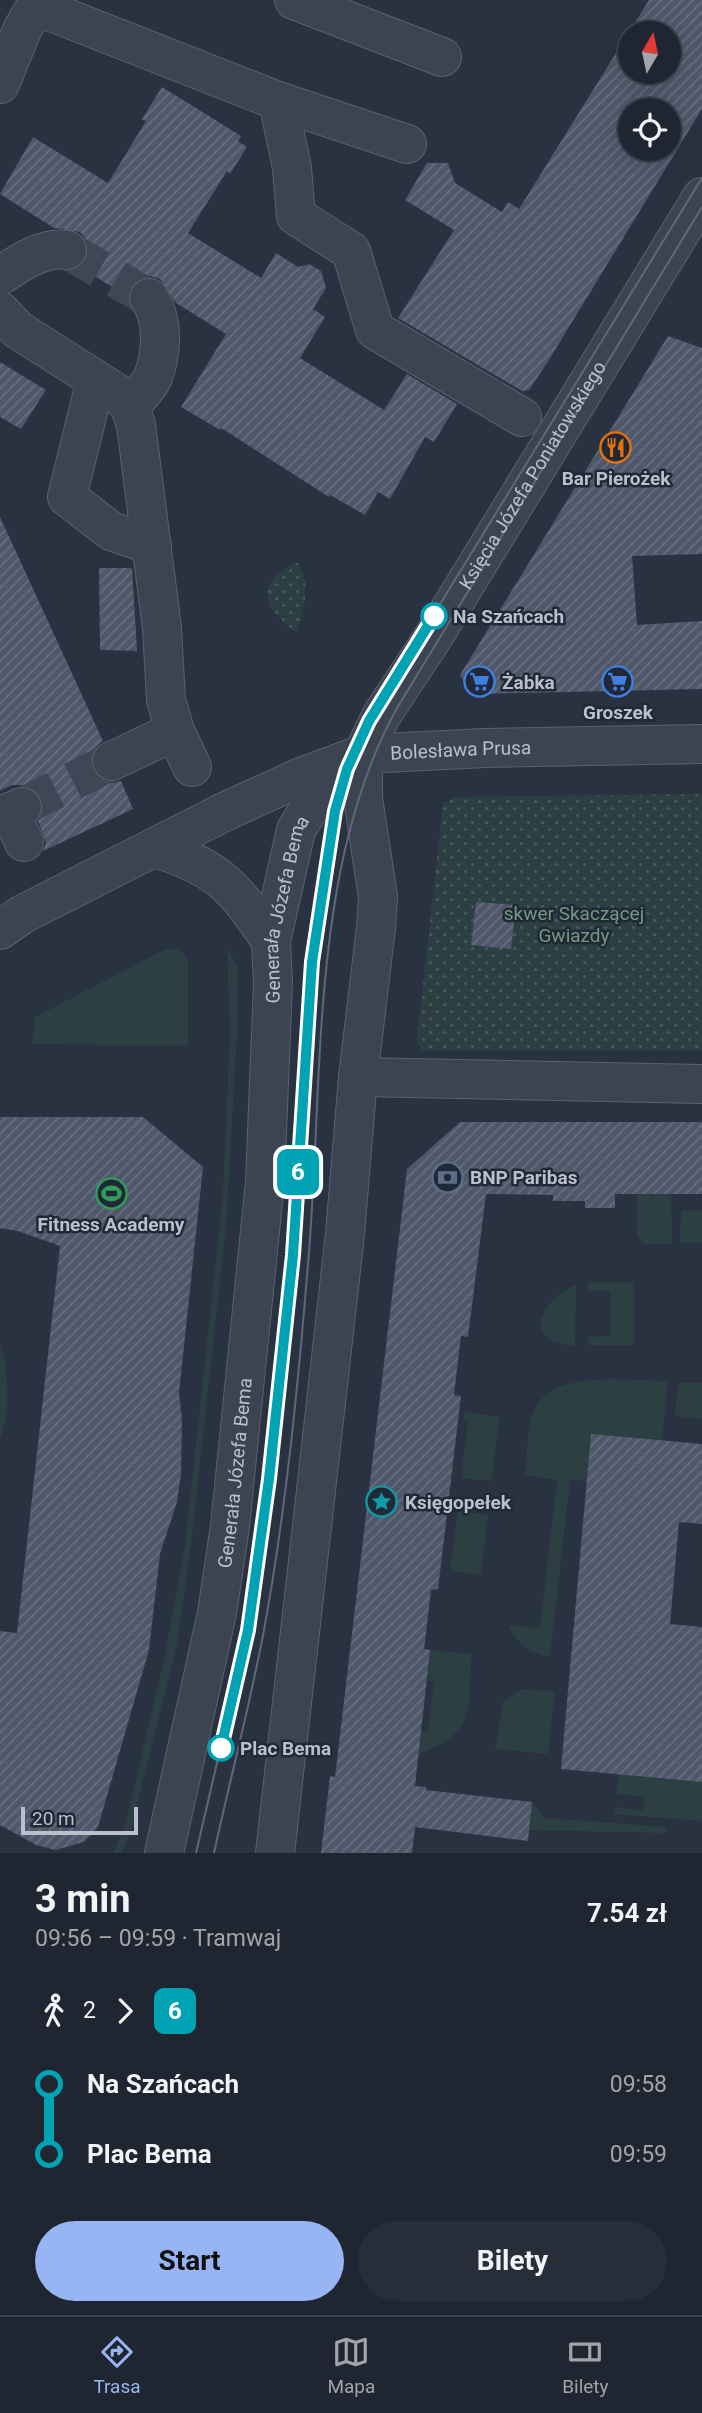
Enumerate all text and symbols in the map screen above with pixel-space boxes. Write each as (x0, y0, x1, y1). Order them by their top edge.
north arrow (618, 21, 681, 84)
map controls (618, 21, 681, 161)
button: locate (618, 98, 681, 161)
street label: Księcia Józefa Poniatowskiego (454, 357, 611, 594)
restaurant icon: Bar Pierożek (599, 430, 633, 464)
place label: Bar Pierożek (562, 467, 671, 490)
marker: Na Szańcach (421, 603, 447, 629)
place label: Na Szańcach (453, 605, 564, 628)
supermarket icon: Groszek (601, 664, 635, 698)
supermarket icon: Żabka (462, 665, 496, 699)
place label: Żabka (502, 671, 555, 694)
place label: Groszek (583, 701, 654, 724)
street label: Bolesława Prusa (390, 736, 532, 765)
street label: Generała Józefa Bema (260, 811, 314, 1004)
park label: skwer Skaczącej Gwiazdy (504, 902, 644, 947)
line badge: 6 (275, 1149, 321, 1195)
text: 6 (291, 1158, 305, 1186)
bank icon: BNP Paribas (430, 1160, 464, 1194)
place label: BNP Paribas (470, 1166, 578, 1189)
sports icon: Fitness Academy (94, 1176, 128, 1210)
place label: Fitness Academy (38, 1213, 185, 1236)
street label: Generała Józefa Bema (213, 1377, 257, 1570)
place icon: Księgopełek (365, 1485, 399, 1519)
place label: Księgopełek (405, 1491, 512, 1514)
marker: Plac Bema (208, 1735, 234, 1761)
place label: Plac Bema (240, 1737, 331, 1760)
scale bar (21, 1804, 138, 1836)
text: 20 m (32, 1807, 75, 1830)
text: 3 min (35, 1877, 131, 1921)
text: 7.54 zł (587, 1898, 667, 1928)
text: 09:56 – 09:59 · Tramwaj (35, 1925, 281, 1952)
icon: walk (35, 1992, 73, 2030)
icon: forward (106, 1992, 144, 2030)
text: 2 (83, 1997, 96, 2024)
text: 6 (168, 1997, 182, 2025)
text: Na Szańcach (87, 2069, 239, 2099)
text: 09:58 (610, 2071, 667, 2098)
text: Plac Bema (87, 2139, 212, 2169)
text: 09:59 (610, 2141, 667, 2168)
button: Start (35, 2221, 344, 2301)
button: Bilety (358, 2221, 667, 2301)
tab: Trasa (93, 2333, 141, 2398)
tab: Mapa (327, 2333, 375, 2398)
tab: Bilety (562, 2333, 609, 2398)

